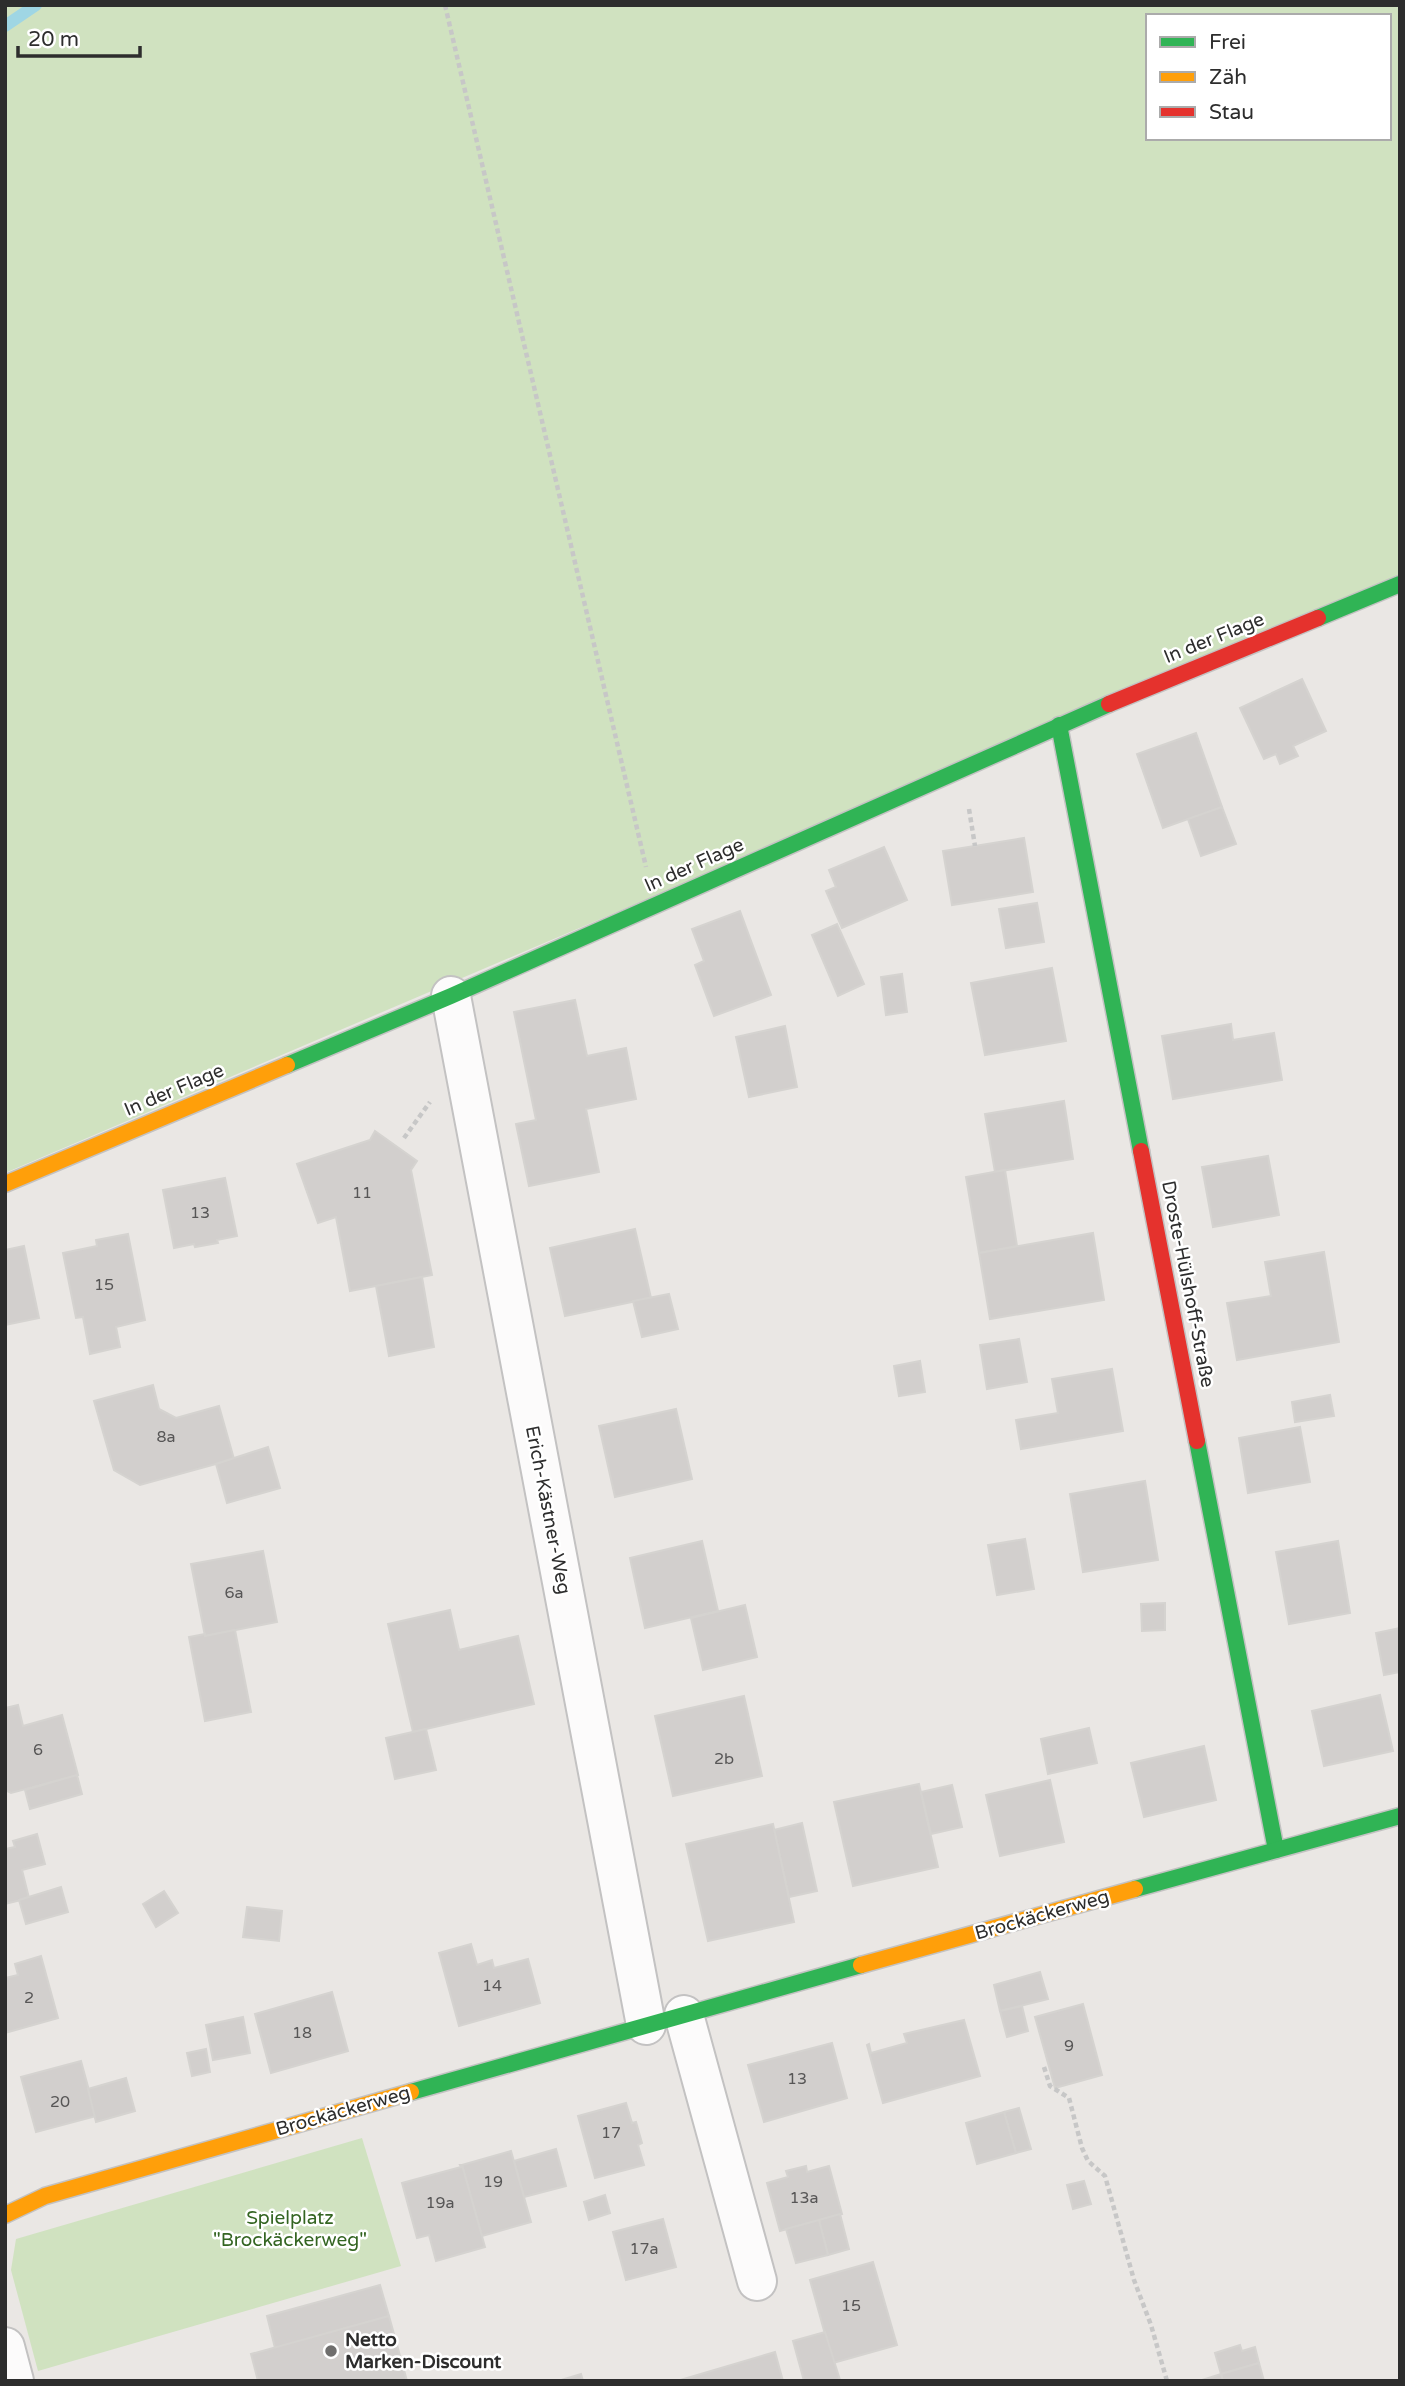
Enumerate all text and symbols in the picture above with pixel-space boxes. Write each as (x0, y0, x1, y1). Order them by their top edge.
scale bar (18, 14, 140, 58)
legend (1146, 14, 1391, 140)
text: 20 m (28, 27, 79, 52)
text: Frei (1209, 30, 1246, 55)
text: Zäh (1209, 65, 1247, 90)
text: Stau (1209, 100, 1254, 125)
street label: In der Flage (1161, 608, 1267, 668)
street label: In der Flage (641, 833, 747, 897)
street label: In der Flage (121, 1059, 227, 1121)
street label: Droste-Hülshoff-Straße (1157, 1179, 1219, 1389)
house number: 11 (352, 1183, 372, 1203)
house number: 13 (190, 1203, 210, 1223)
house number: 15 (94, 1275, 114, 1295)
street label: Erich-Kästner-Weg (521, 1424, 575, 1596)
house number: 8a (156, 1427, 176, 1447)
house number: 6a (224, 1583, 244, 1603)
house number: 6 (33, 1740, 43, 1760)
house number: 2b (714, 1749, 734, 1769)
street label: Brockäckerweg (972, 1885, 1112, 1945)
house number: 14 (482, 1976, 502, 1996)
house number: 2 (24, 1988, 34, 2008)
house number: 18 (292, 2023, 312, 2043)
house number: 9 (1064, 2036, 1074, 2056)
house number: 13 (787, 2069, 807, 2089)
street label: Brockäckerweg (273, 2081, 413, 2141)
house number: 20 (50, 2092, 70, 2112)
house number: 17 (601, 2123, 621, 2143)
house number: 19 (483, 2172, 503, 2192)
house number: 13a (789, 2188, 819, 2208)
house number: 19a (425, 2193, 455, 2213)
park label: Spielplatz "Brockäckerweg" (213, 2207, 367, 2251)
house number: 17a (629, 2239, 659, 2259)
house number: 15 (841, 2296, 861, 2316)
place label: Netto Marken-Discount (345, 2329, 502, 2373)
marker: Netto Marken-Discount (323, 2343, 339, 2359)

